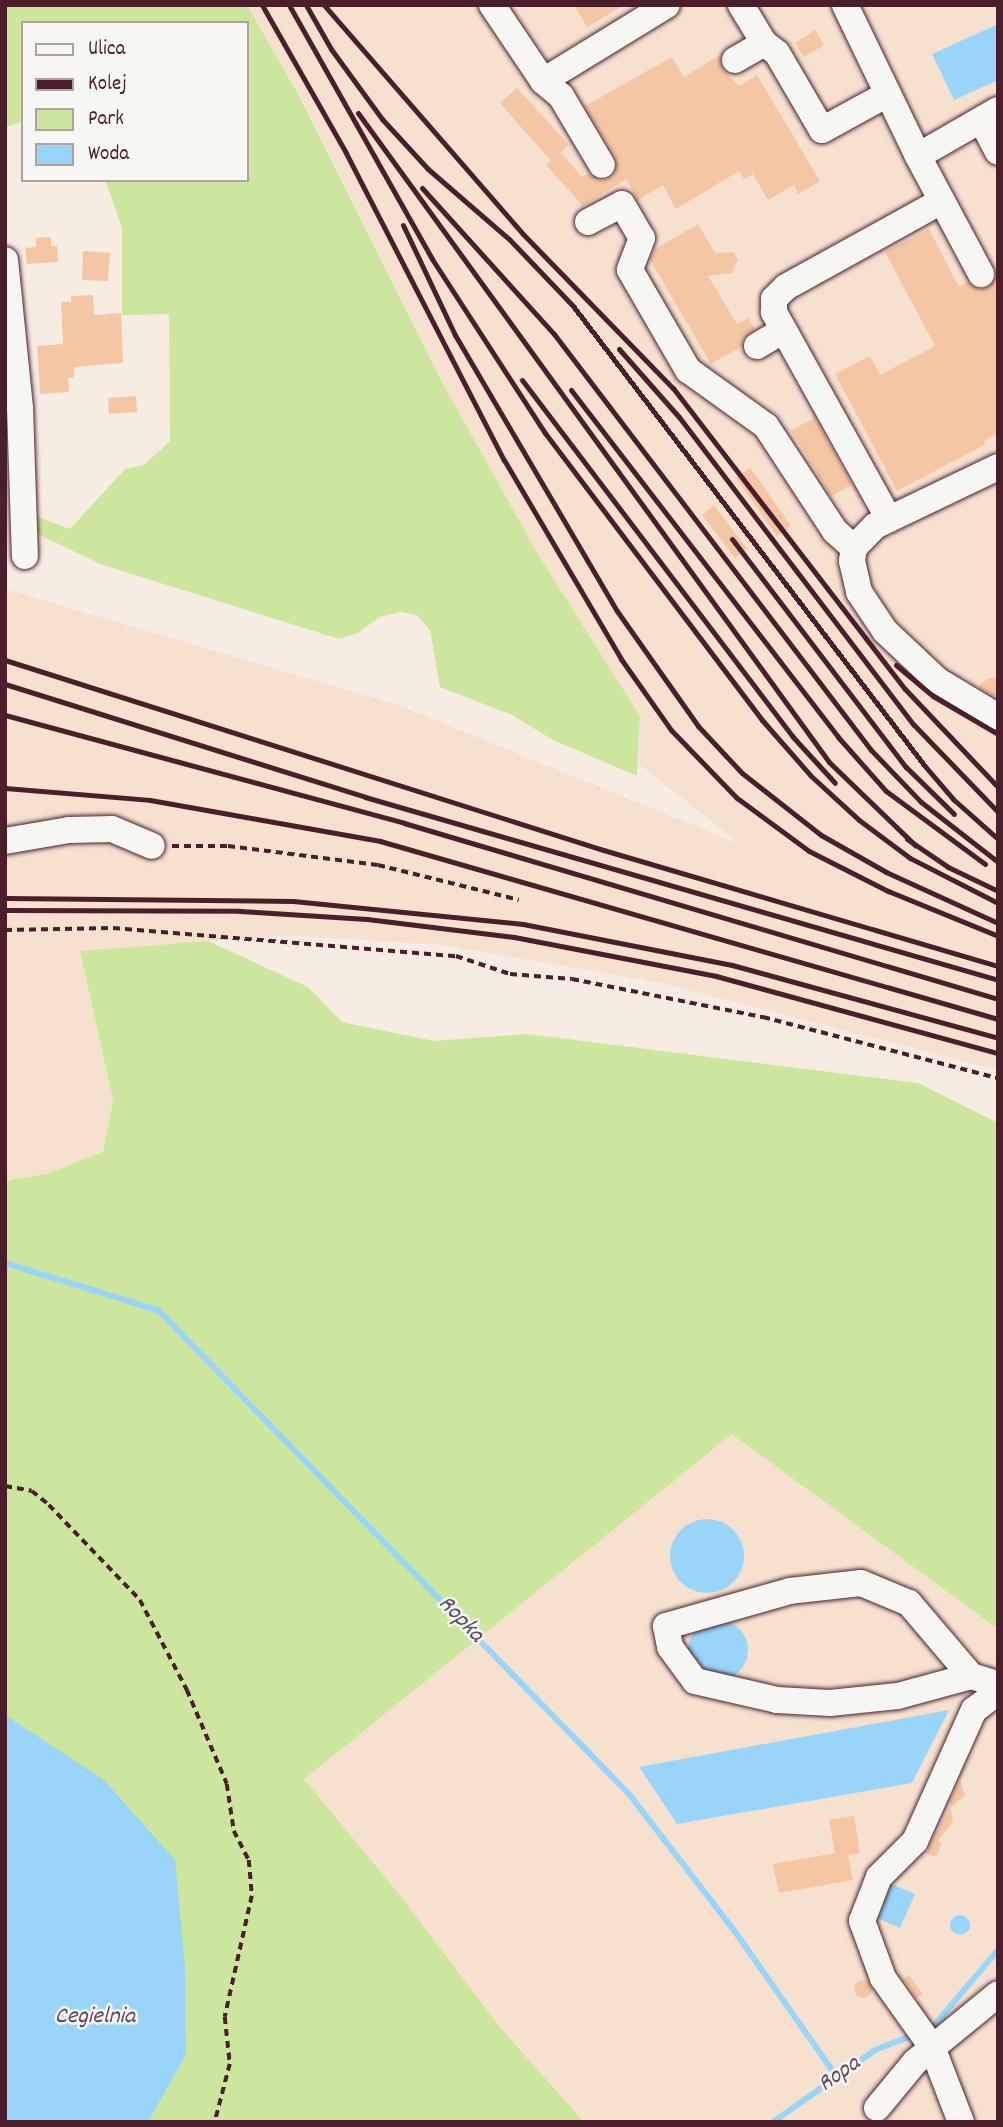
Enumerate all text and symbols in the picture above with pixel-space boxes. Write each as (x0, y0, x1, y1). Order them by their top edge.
legend (21, 21, 248, 182)
text: Ulica (88, 35, 125, 65)
text: Kolej (88, 70, 127, 100)
text: Park (88, 105, 124, 135)
text: Woda (88, 140, 129, 170)
water label: Ropka (431, 1590, 489, 1650)
water label: Cegielnia (55, 2004, 135, 2032)
water label: Ropa (813, 2050, 867, 2100)

